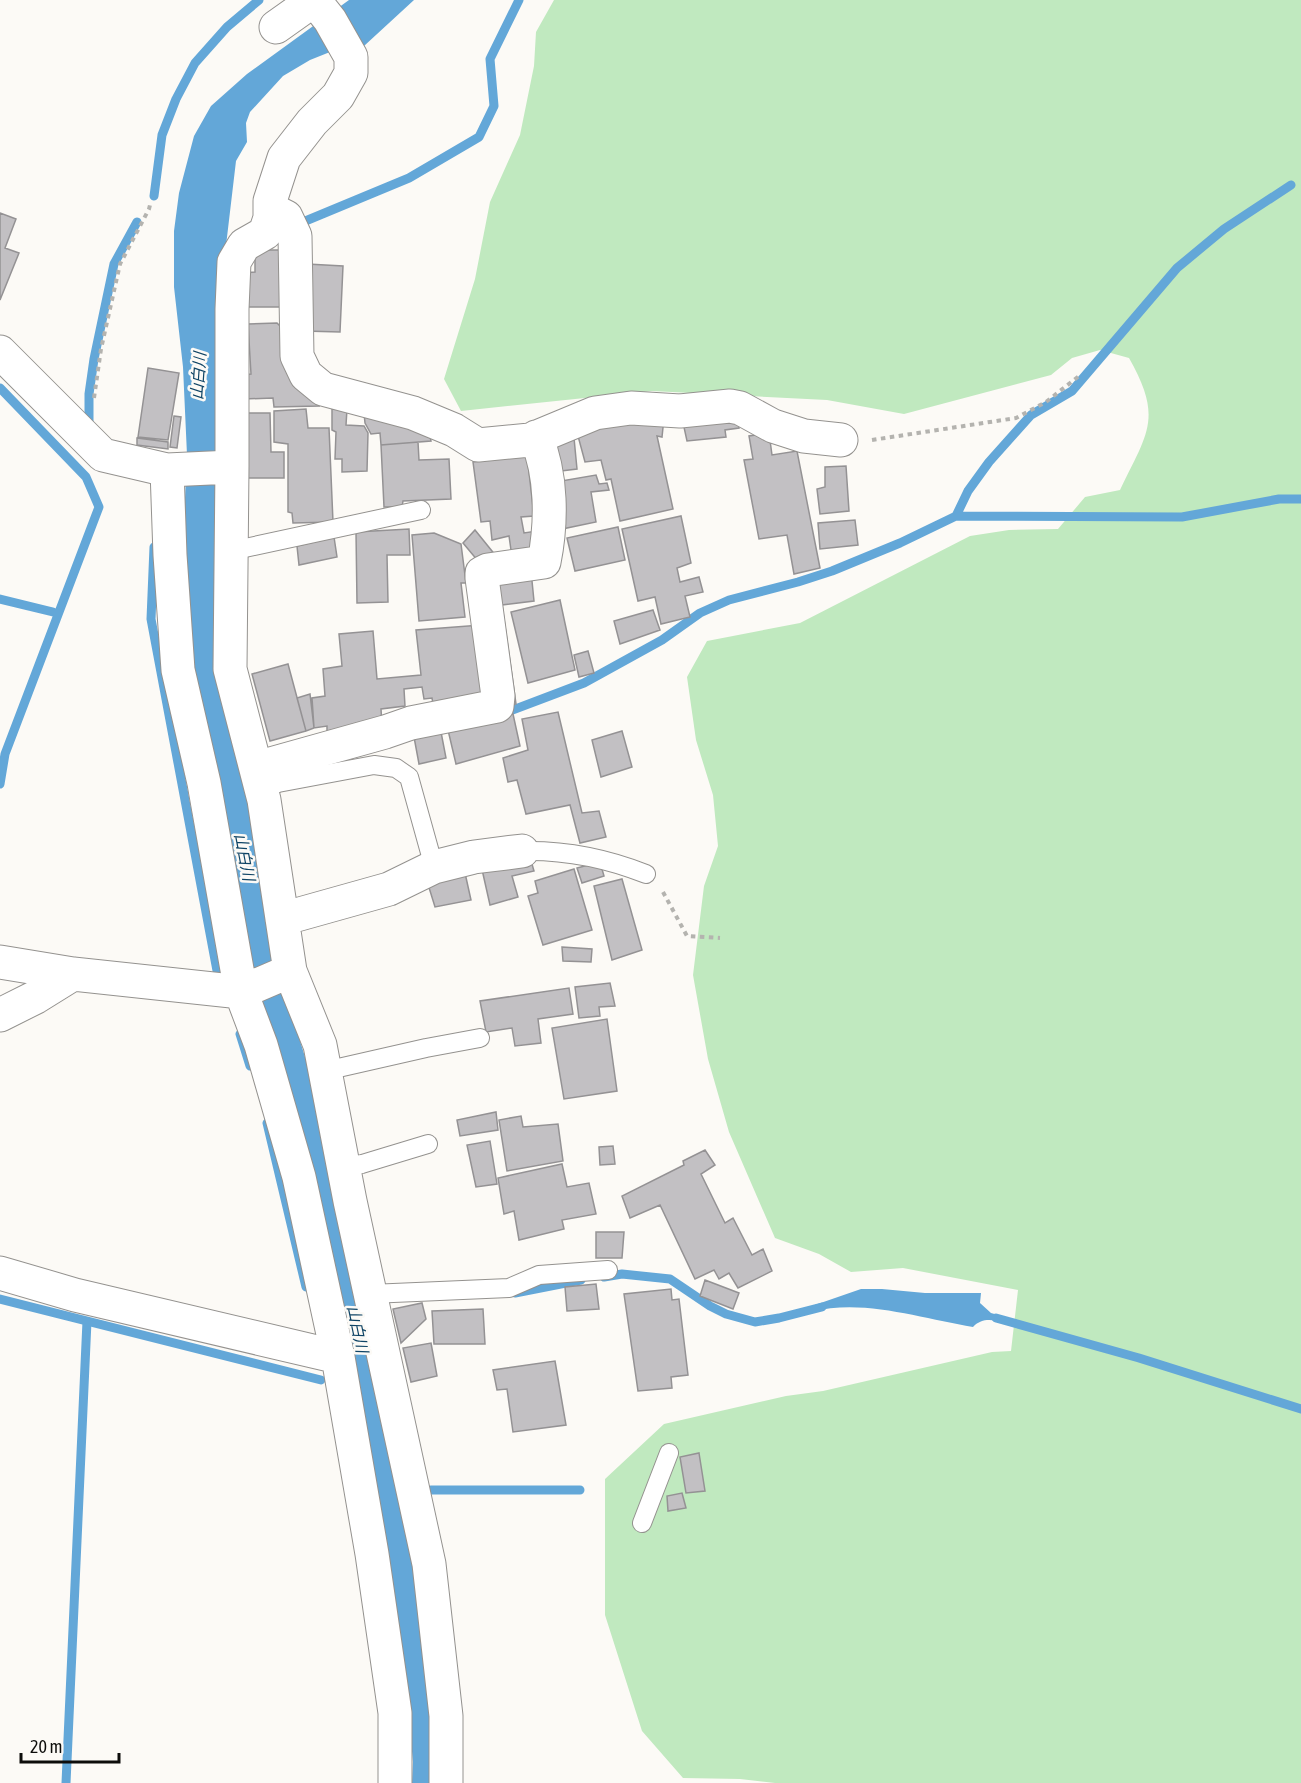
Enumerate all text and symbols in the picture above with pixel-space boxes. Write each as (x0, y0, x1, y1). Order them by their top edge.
water label: 山白川 (187, 349, 209, 401)
water label: 山白川 (232, 832, 259, 884)
water label: 山白川 (344, 1304, 372, 1356)
scale bar (21, 1726, 118, 1764)
text: 20 m (30, 1736, 62, 1757)

